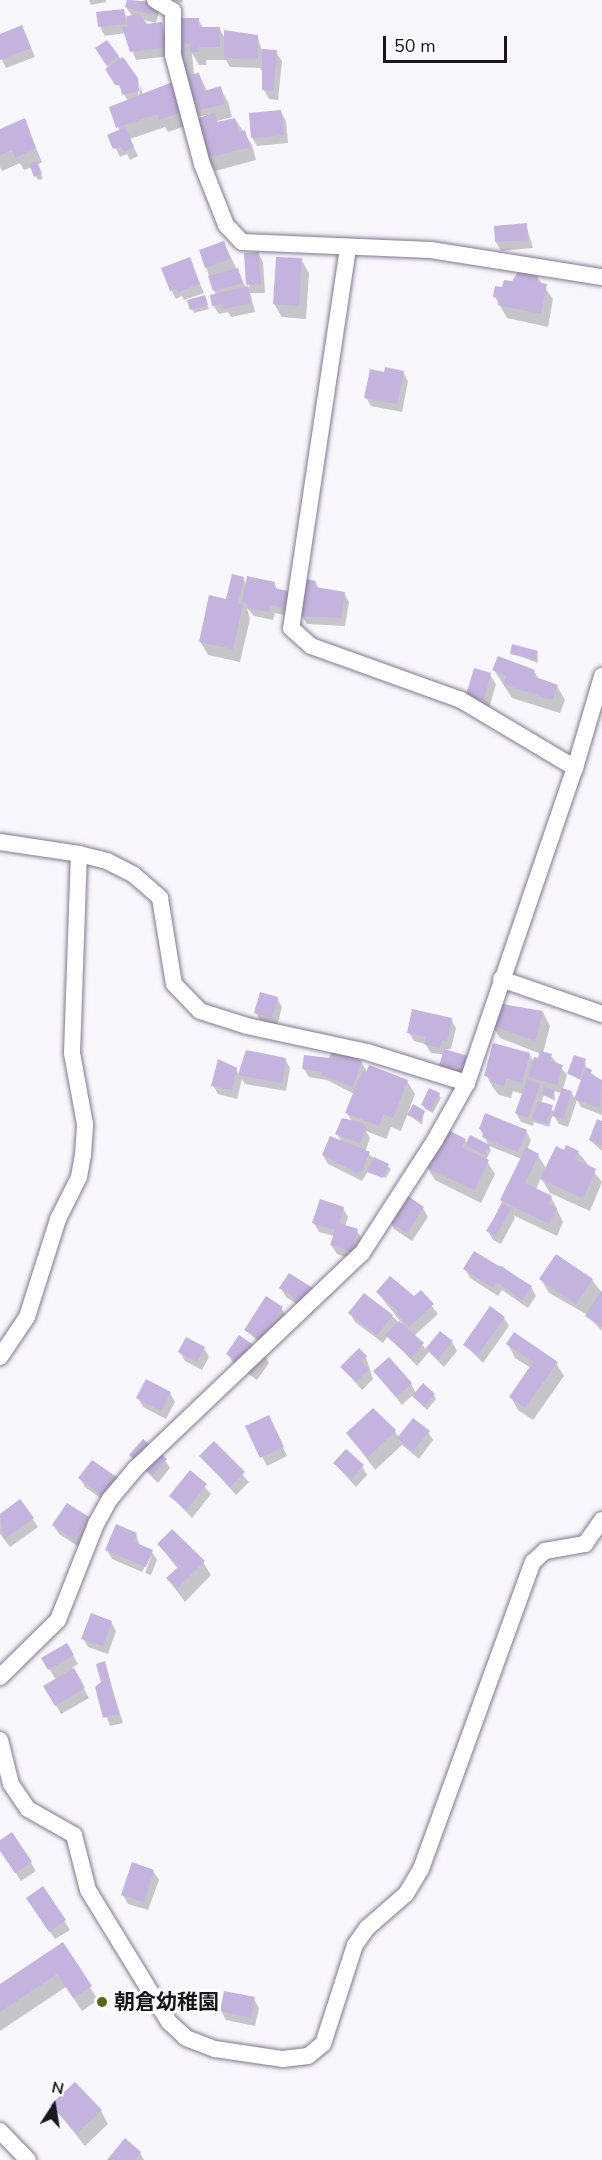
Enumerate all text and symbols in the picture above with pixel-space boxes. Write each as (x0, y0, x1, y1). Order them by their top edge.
scale bar (386, 24, 510, 62)
text: 50 m (394, 34, 436, 58)
place label: 朝倉幼稚園 (114, 1989, 219, 2015)
marker: 朝倉幼稚園 (95, 1995, 109, 2009)
north arrow (24, 2076, 84, 2136)
text: N (50, 2076, 66, 2100)

